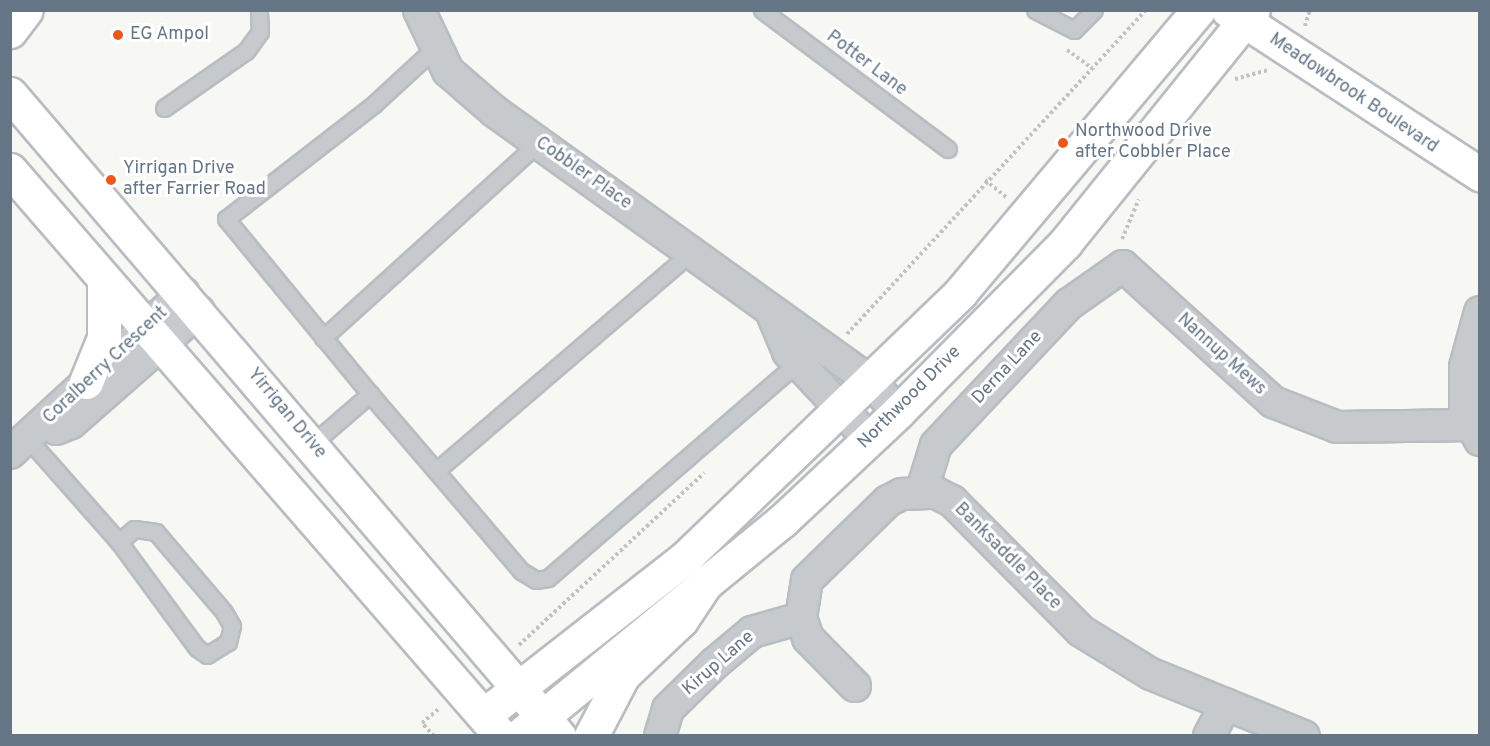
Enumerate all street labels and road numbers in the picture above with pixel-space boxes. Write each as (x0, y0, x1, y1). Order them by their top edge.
street label: Potter Lane (821, 27, 911, 101)
street label: Meadowbrook Boulevard (1265, 29, 1441, 159)
street label: Cobbler Place (531, 133, 635, 215)
street label: Coralberry Crescent (39, 303, 173, 429)
street label: Nannup Mews (1172, 309, 1270, 401)
street label: Derna Lane (969, 327, 1047, 409)
street label: Northwood Drive (854, 342, 966, 454)
street label: Yirrigan Drive (242, 364, 330, 464)
street label: Banksaddle Place (949, 499, 1065, 615)
street label: Kirup Lane (679, 627, 759, 701)

